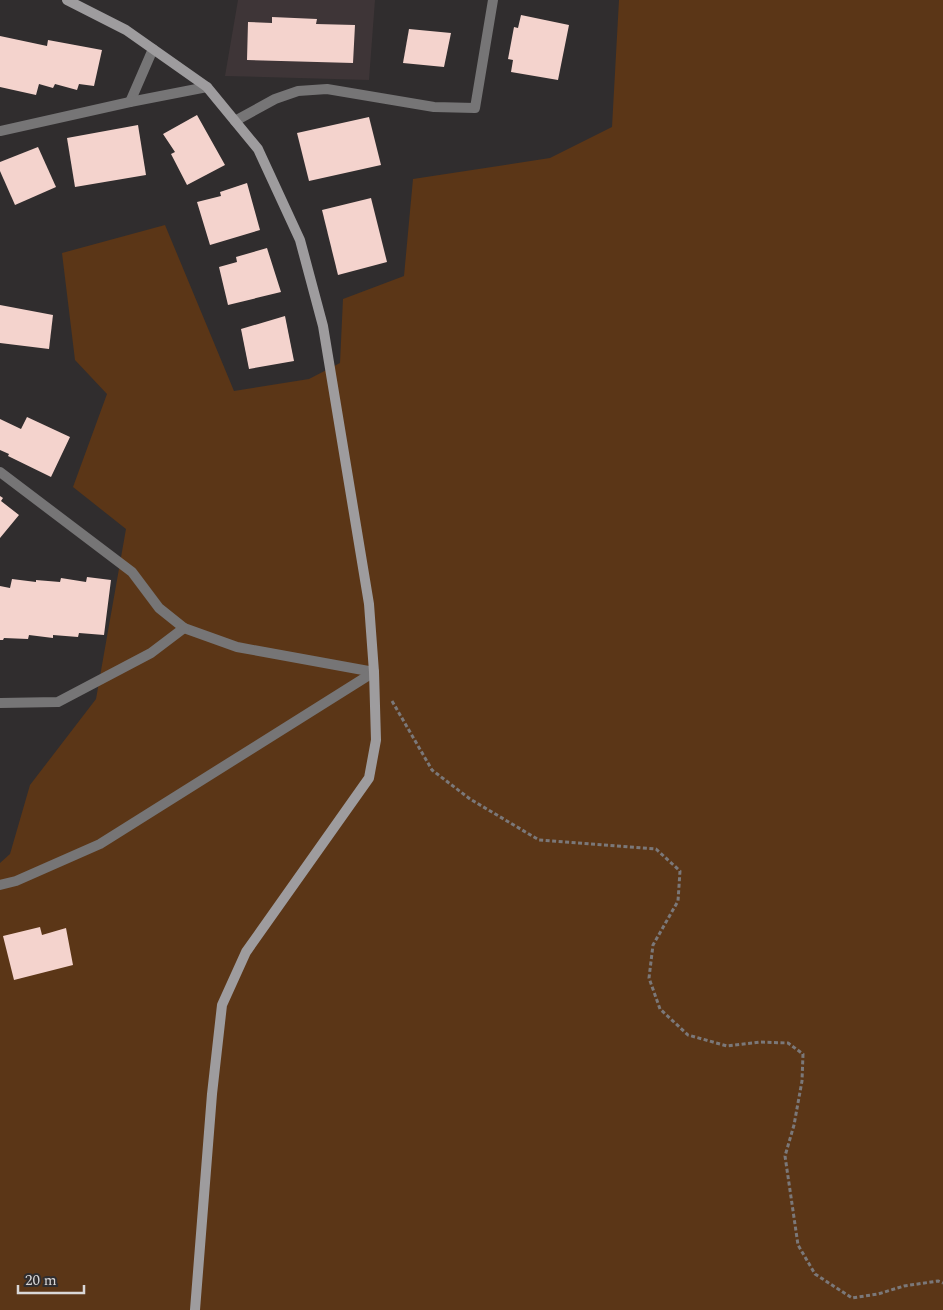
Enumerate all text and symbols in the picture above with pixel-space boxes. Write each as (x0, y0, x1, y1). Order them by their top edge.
scale bar (18, 1262, 84, 1294)
text: 20 m (25, 1269, 57, 1292)

